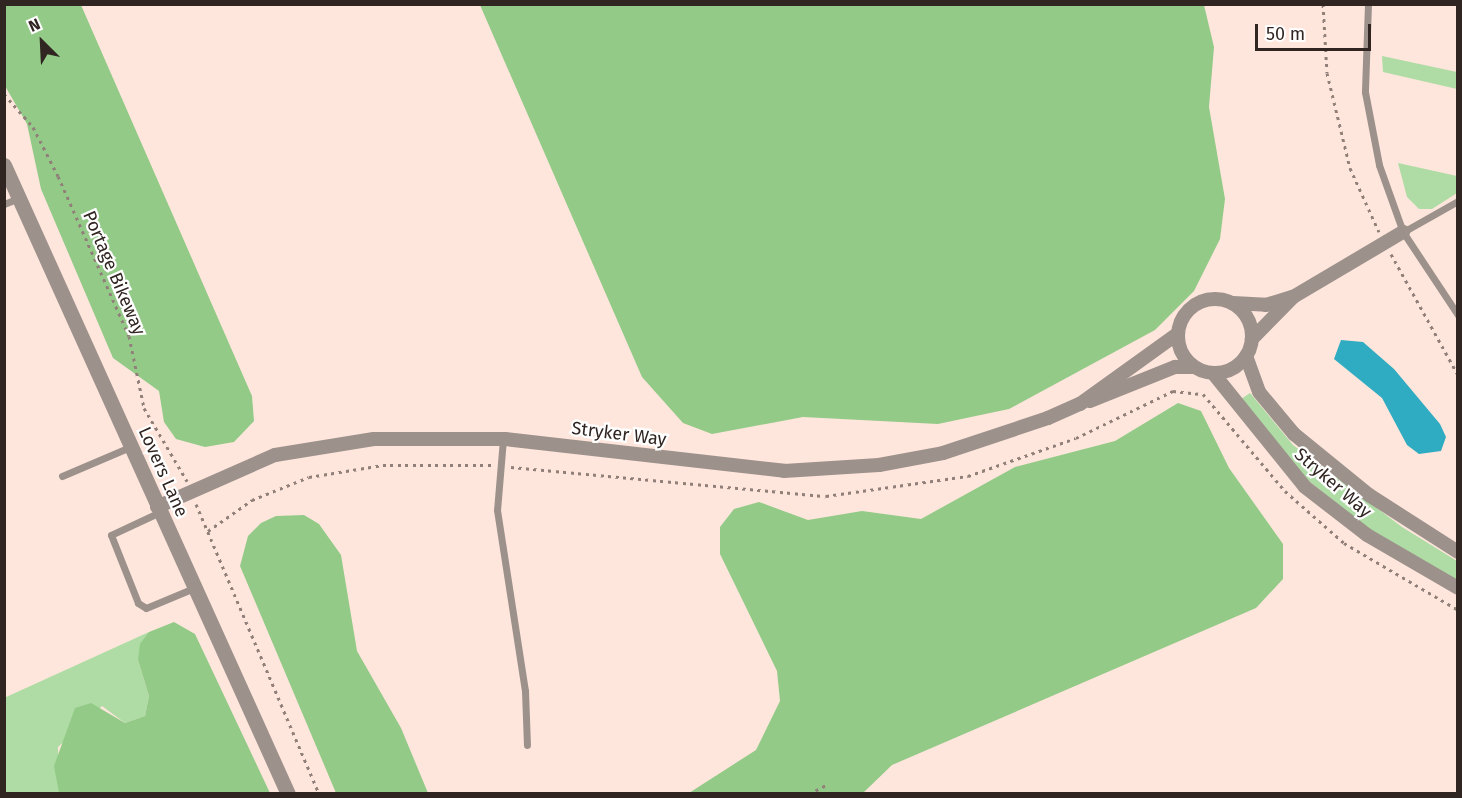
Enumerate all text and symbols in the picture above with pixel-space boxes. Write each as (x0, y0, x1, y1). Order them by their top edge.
north arrow (12, 12, 72, 72)
scale bar (1258, 12, 1374, 50)
text: N (26, 14, 43, 36)
text: 50 m (1266, 23, 1305, 45)
street label: Portage Bikeway (78, 208, 150, 338)
street label: Stryker Way (570, 417, 668, 451)
street label: Lovers Lane (134, 424, 192, 520)
street label: Stryker Way (1290, 444, 1376, 522)

